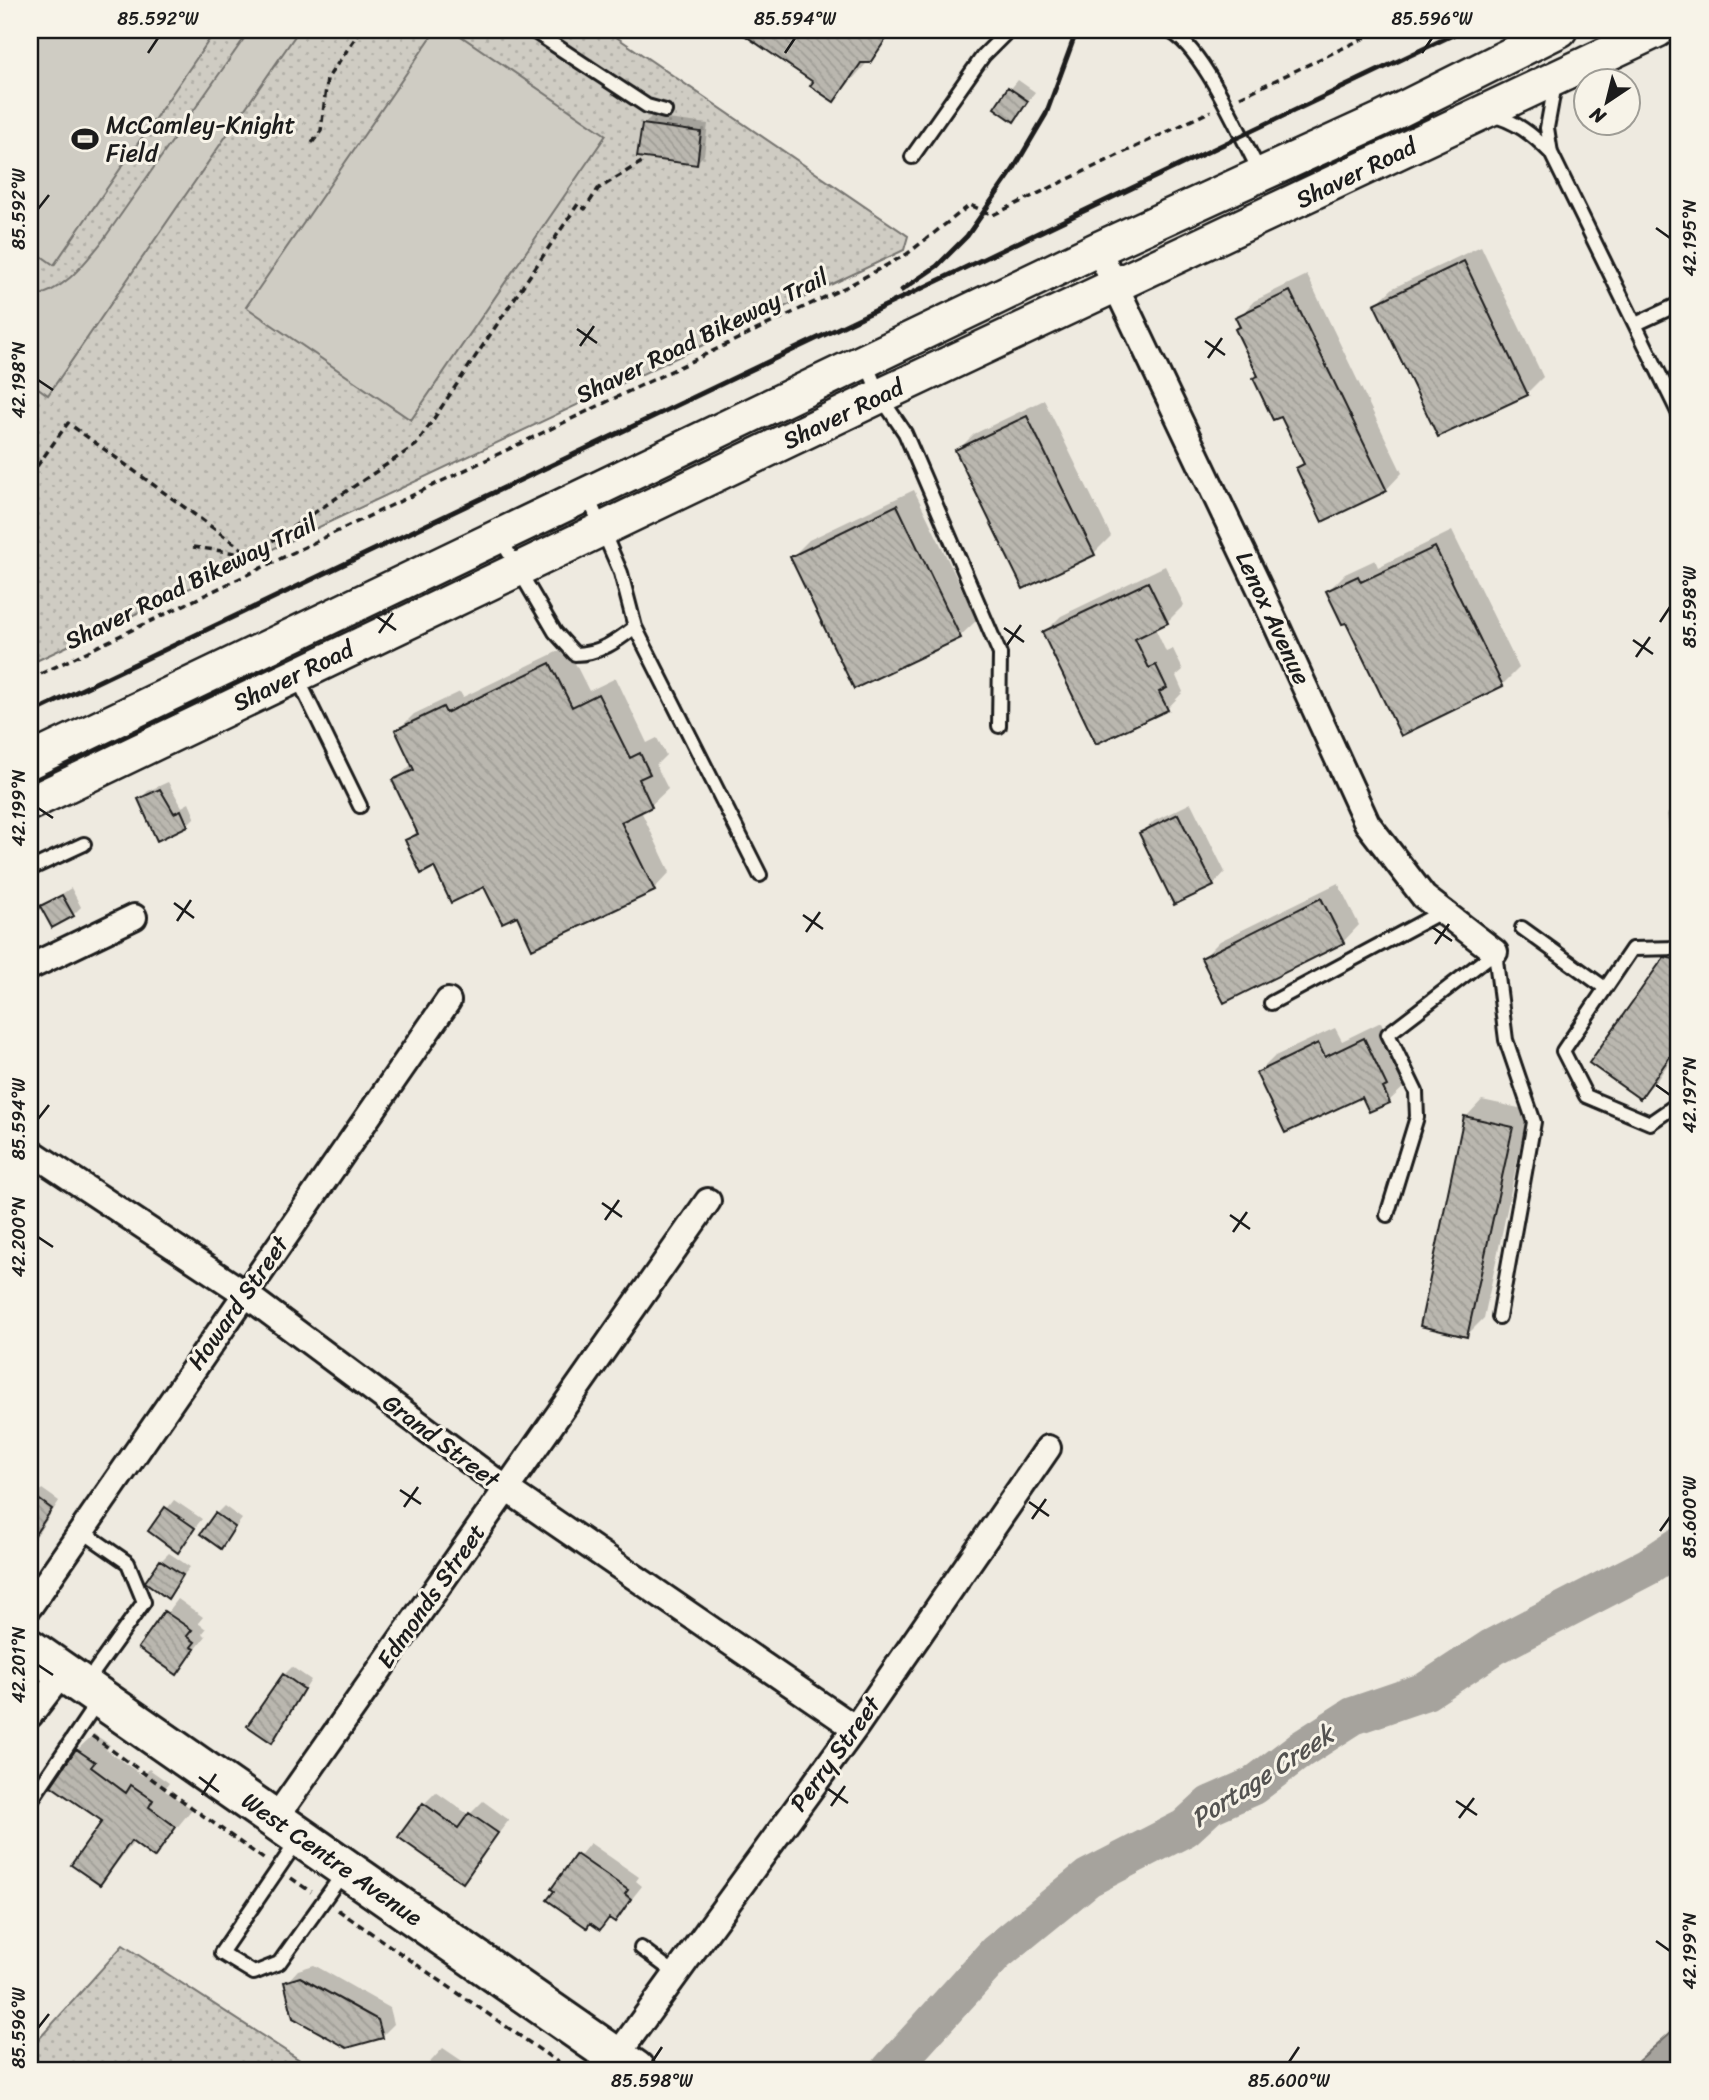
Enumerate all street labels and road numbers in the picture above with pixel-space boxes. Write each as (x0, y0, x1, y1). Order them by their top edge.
street label: Shaver Road (1288, 125, 1426, 220)
street label: Shaver Road Bikeway Trail (568, 256, 837, 416)
street label: Shaver Road (775, 366, 913, 461)
street label: Shaver Road Bikeway Trail (57, 502, 326, 662)
street label: Lenox Avenue (1224, 544, 1322, 692)
street label: Shaver Road (225, 628, 363, 723)
street label: Howard Street (176, 1226, 301, 1379)
street label: Grand Street (373, 1383, 510, 1500)
street label: Edmonds Street (365, 1515, 497, 1677)
street label: Perry Street (778, 1686, 892, 1821)
street label: West Centre Avenue (232, 1781, 432, 1938)

